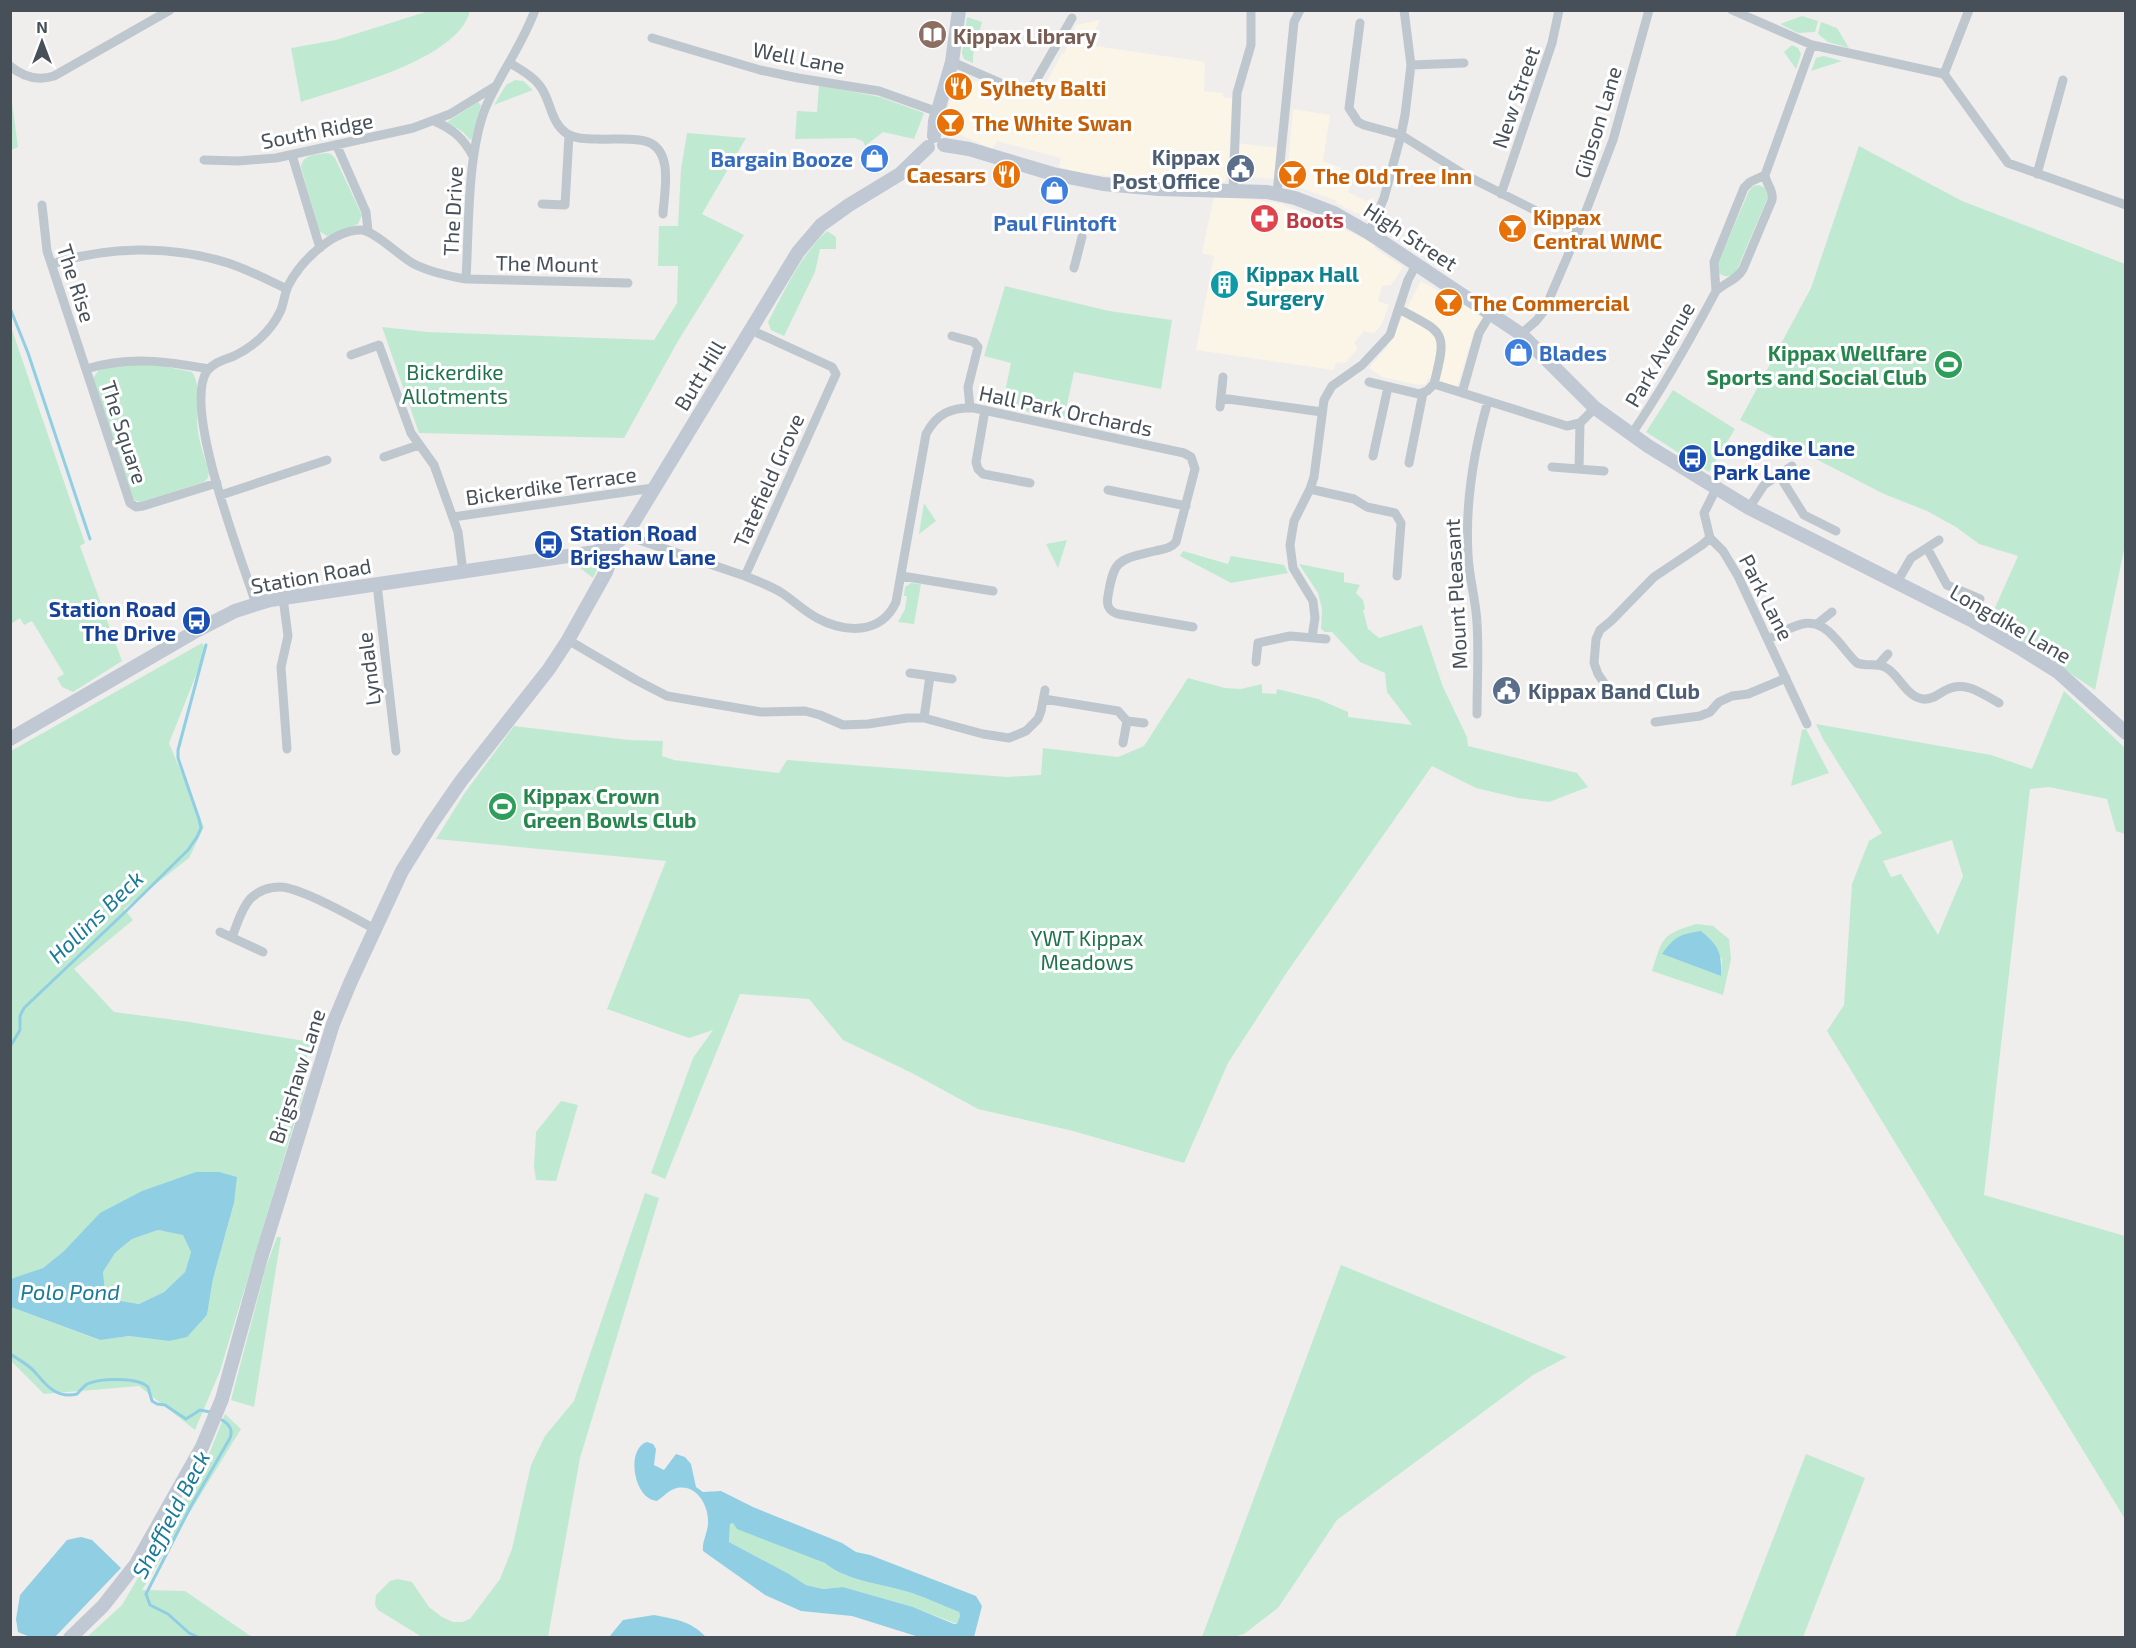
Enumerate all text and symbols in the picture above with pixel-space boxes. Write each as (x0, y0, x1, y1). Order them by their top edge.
north arrow (12, 12, 72, 72)
text: N (36, 17, 48, 36)
library icon: Kippax Library (916, 19, 948, 51)
place label: Kippax Library (953, 23, 1097, 49)
street label: Well Lane (751, 36, 847, 78)
street label: New Street (1486, 43, 1544, 151)
street label: Gibson Lane (1568, 63, 1626, 181)
restaurant icon: Sylhety Balti (943, 71, 975, 103)
place label: Sylhety Balti (980, 75, 1106, 101)
bar icon: The White Swan (935, 106, 967, 138)
street label: South Ridge (259, 107, 375, 153)
place label: The White Swan (972, 110, 1132, 135)
shop icon: Bargain Booze (858, 142, 890, 174)
place label: Kippax Post Office (1112, 144, 1220, 193)
place label: Bargain Booze (711, 146, 853, 171)
public building icon: Kippax Post Office (1225, 152, 1257, 184)
restaurant icon: Caesars (991, 158, 1023, 190)
bar icon: The Old Tree Inn (1276, 159, 1308, 191)
place label: Caesars (907, 162, 986, 187)
place label: The Old Tree Inn (1313, 163, 1472, 188)
street label: The Drive (437, 165, 467, 257)
shop icon: Paul Flintoft (1039, 175, 1071, 207)
street label: High Street (1360, 197, 1462, 275)
pharmacy icon: Boots (1249, 203, 1281, 235)
place label: Kippax Central WMC (1533, 204, 1662, 253)
place label: Boots (1286, 207, 1344, 232)
place label: Paul Flintoft (993, 210, 1117, 235)
bar icon: Kippax Central WMC (1496, 212, 1528, 244)
street label: The Rise (53, 241, 101, 325)
street label: The Mount (495, 250, 599, 276)
place label: Kippax Hall Surgery (1246, 261, 1359, 311)
building icon: Kippax Hall Surgery (1209, 269, 1241, 301)
bar icon: The Commercial (1433, 286, 1465, 318)
place label: The Commercial (1470, 290, 1629, 315)
street label: Park Avenue (1619, 297, 1699, 411)
street label: Butt Hill (668, 335, 730, 415)
shop icon: Blades (1502, 336, 1534, 368)
place label: Blades (1539, 340, 1607, 365)
place label: Kippax Wellfare Sports and Social Club (1707, 340, 1927, 389)
sports icon: Kippax Wellfare Sports and Social Club (1932, 348, 1964, 380)
park label: Bickerdike Allotments (402, 359, 508, 408)
street label: The Square (97, 377, 153, 487)
street label: Hall Park Orchards (977, 379, 1155, 441)
street label: Tatefield Grove (727, 409, 809, 551)
place label: Longdike Lane Park Lane (1713, 435, 1855, 484)
bus stop icon: Longdike Lane Park Lane (1676, 443, 1708, 475)
street label: Bickerdike Terrace (464, 461, 638, 509)
street label: Mount Pleasant (1439, 518, 1471, 670)
place label: Station Road Brigshaw Lane (570, 520, 716, 569)
bus stop icon: Station Road Brigshaw Lane (533, 528, 565, 560)
street label: Park Lane (1735, 550, 1799, 644)
street label: Station Road (249, 552, 373, 598)
street label: Longdike Lane (1946, 578, 2076, 668)
place label: Station Road The Drive (49, 596, 176, 645)
bus stop icon: Station Road The Drive (181, 604, 213, 636)
street label: Lyndale (351, 631, 385, 707)
public building icon: Kippax Band Club (1491, 674, 1523, 706)
place label: Kippax Band Club (1528, 678, 1700, 703)
place label: Kippax Crown Green Bowls Club (523, 783, 697, 832)
sports icon: Kippax Crown Green Bowls Club (486, 791, 518, 823)
water label: Hollins Beck (42, 864, 148, 968)
park label: YWT Kippax Meadows (1031, 925, 1143, 974)
street label: Brigshaw Lane (262, 1005, 330, 1147)
water label: Polo Pond (20, 1278, 120, 1304)
water label: Sheffield Beck (125, 1446, 215, 1582)

